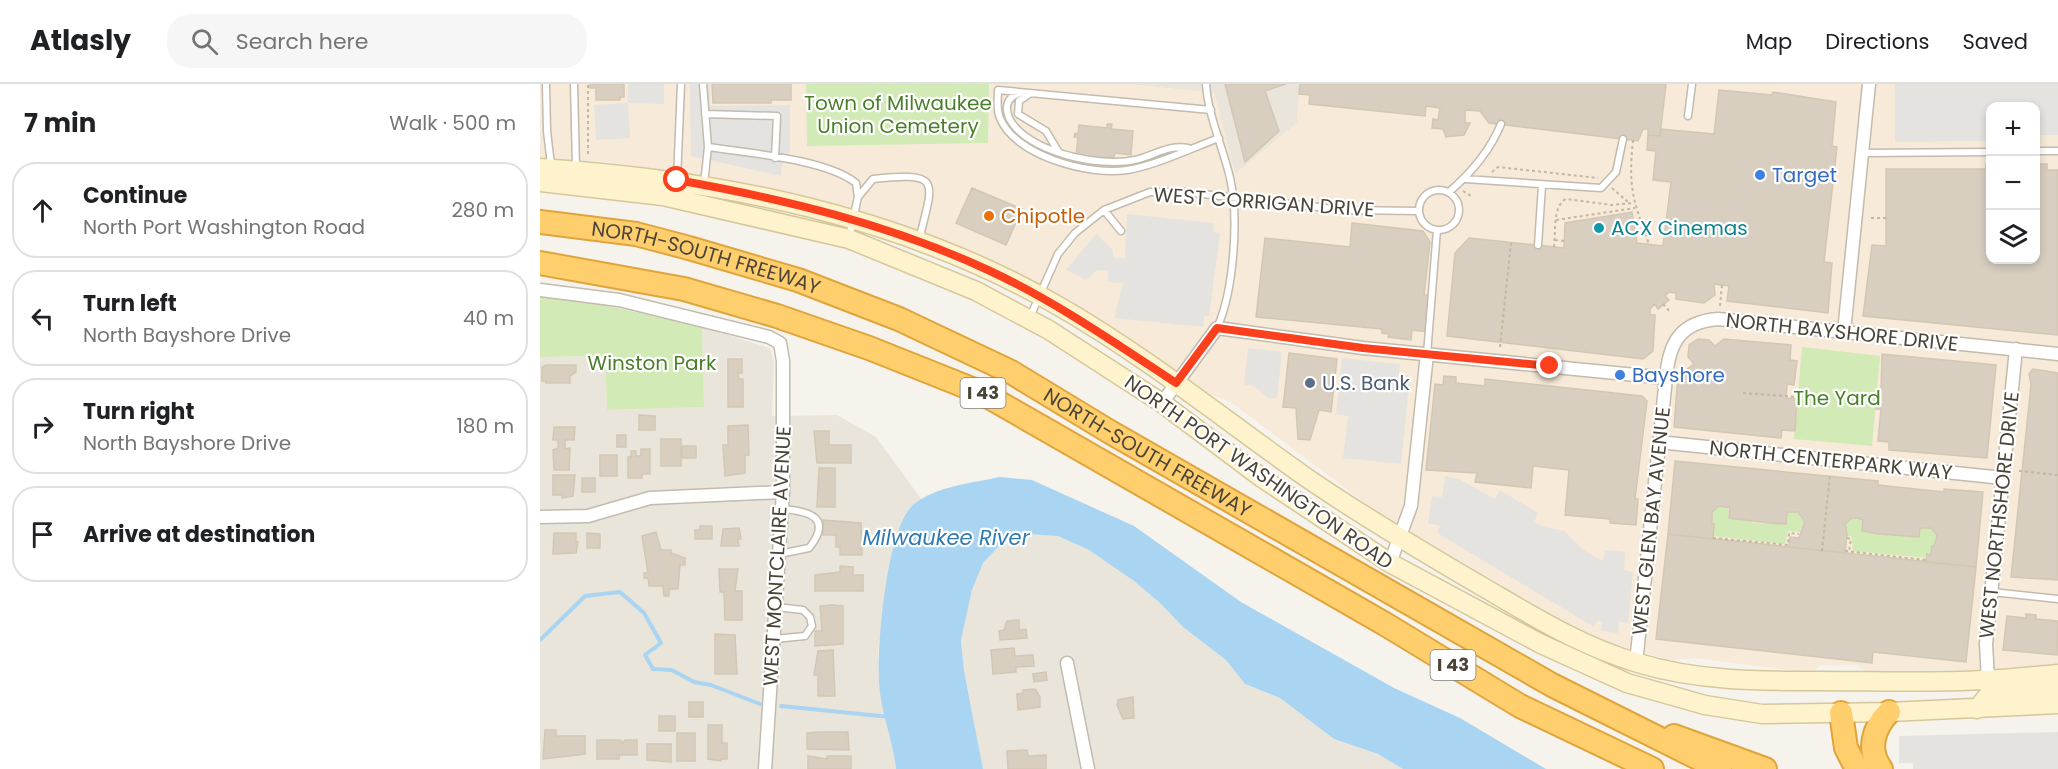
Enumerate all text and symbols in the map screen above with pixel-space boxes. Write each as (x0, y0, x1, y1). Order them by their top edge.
search box (167, 14, 587, 68)
text: Atlasly (30, 21, 131, 60)
icon: search (188, 25, 221, 58)
text: Search here (236, 26, 368, 57)
text: Map (1746, 27, 1792, 56)
text: Directions (1825, 27, 1929, 56)
text: Saved (1962, 27, 2028, 56)
park label: Town of Milwaukee Union Cemetery (804, 89, 992, 140)
map controls (1986, 102, 2040, 264)
button: + (1986, 102, 2040, 156)
text: 7 min (24, 105, 96, 141)
text: Walk · 500 m (389, 109, 516, 137)
button: − (1986, 156, 2040, 210)
place label: Target (1772, 161, 1837, 189)
route start (663, 166, 689, 192)
marker: Target (1753, 168, 1767, 182)
text: Continue (83, 180, 187, 211)
street label: WEST CORRIGAN DRIVE (1153, 180, 1375, 224)
icon: ahead (26, 194, 59, 227)
text: 280 m (451, 196, 514, 224)
place label: Chipotle (1001, 202, 1085, 230)
marker: Chipotle (982, 209, 996, 223)
button: layers (1986, 210, 2040, 264)
text: North Port Washington Road (83, 213, 365, 241)
place label: ACX Cinemas (1611, 214, 1748, 242)
street label: NORTH-SOUTH FREEWAY (590, 215, 825, 301)
marker: ACX Cinemas (1592, 221, 1606, 235)
text: Turn left (83, 288, 177, 319)
icon: left (26, 302, 59, 335)
text: 40 m (463, 304, 514, 332)
street label: NORTH BAYSHORE DRIVE (1724, 306, 1960, 358)
text: North Bayshore Drive (83, 321, 291, 349)
park label: Winston Park (588, 349, 717, 377)
route end (1536, 352, 1562, 378)
place label: Bayshore (1632, 361, 1725, 389)
street label: NORTH PORT WASHINGTON ROAD (1119, 368, 1399, 576)
marker: Bayshore (1613, 368, 1627, 382)
place label: U.S. Bank (1322, 369, 1411, 397)
marker: U.S. Bank (1303, 376, 1317, 390)
road number: I 43 (960, 378, 1006, 408)
street label: NORTH-SOUTH FREEWAY (1038, 381, 1257, 524)
park label: The Yard (1793, 384, 1881, 412)
street label: WEST NORTHSHORE DRIVE (1972, 390, 2026, 640)
text: Turn right (83, 396, 194, 427)
street label: WEST GLEN BAY AVENUE (1625, 405, 1677, 637)
icon: right (26, 410, 59, 443)
text: 180 m (456, 412, 514, 440)
street label: WEST MONTCLAIRE AVENUE (756, 425, 798, 687)
text: North Bayshore Drive (83, 429, 291, 457)
street label: NORTH CENTERPARK WAY (1708, 433, 1954, 487)
icon: arrive (26, 518, 59, 551)
text: Arrive at destination (83, 519, 315, 550)
water label: Milwaukee River (863, 523, 1031, 552)
road number: I 43 (1430, 650, 1476, 680)

